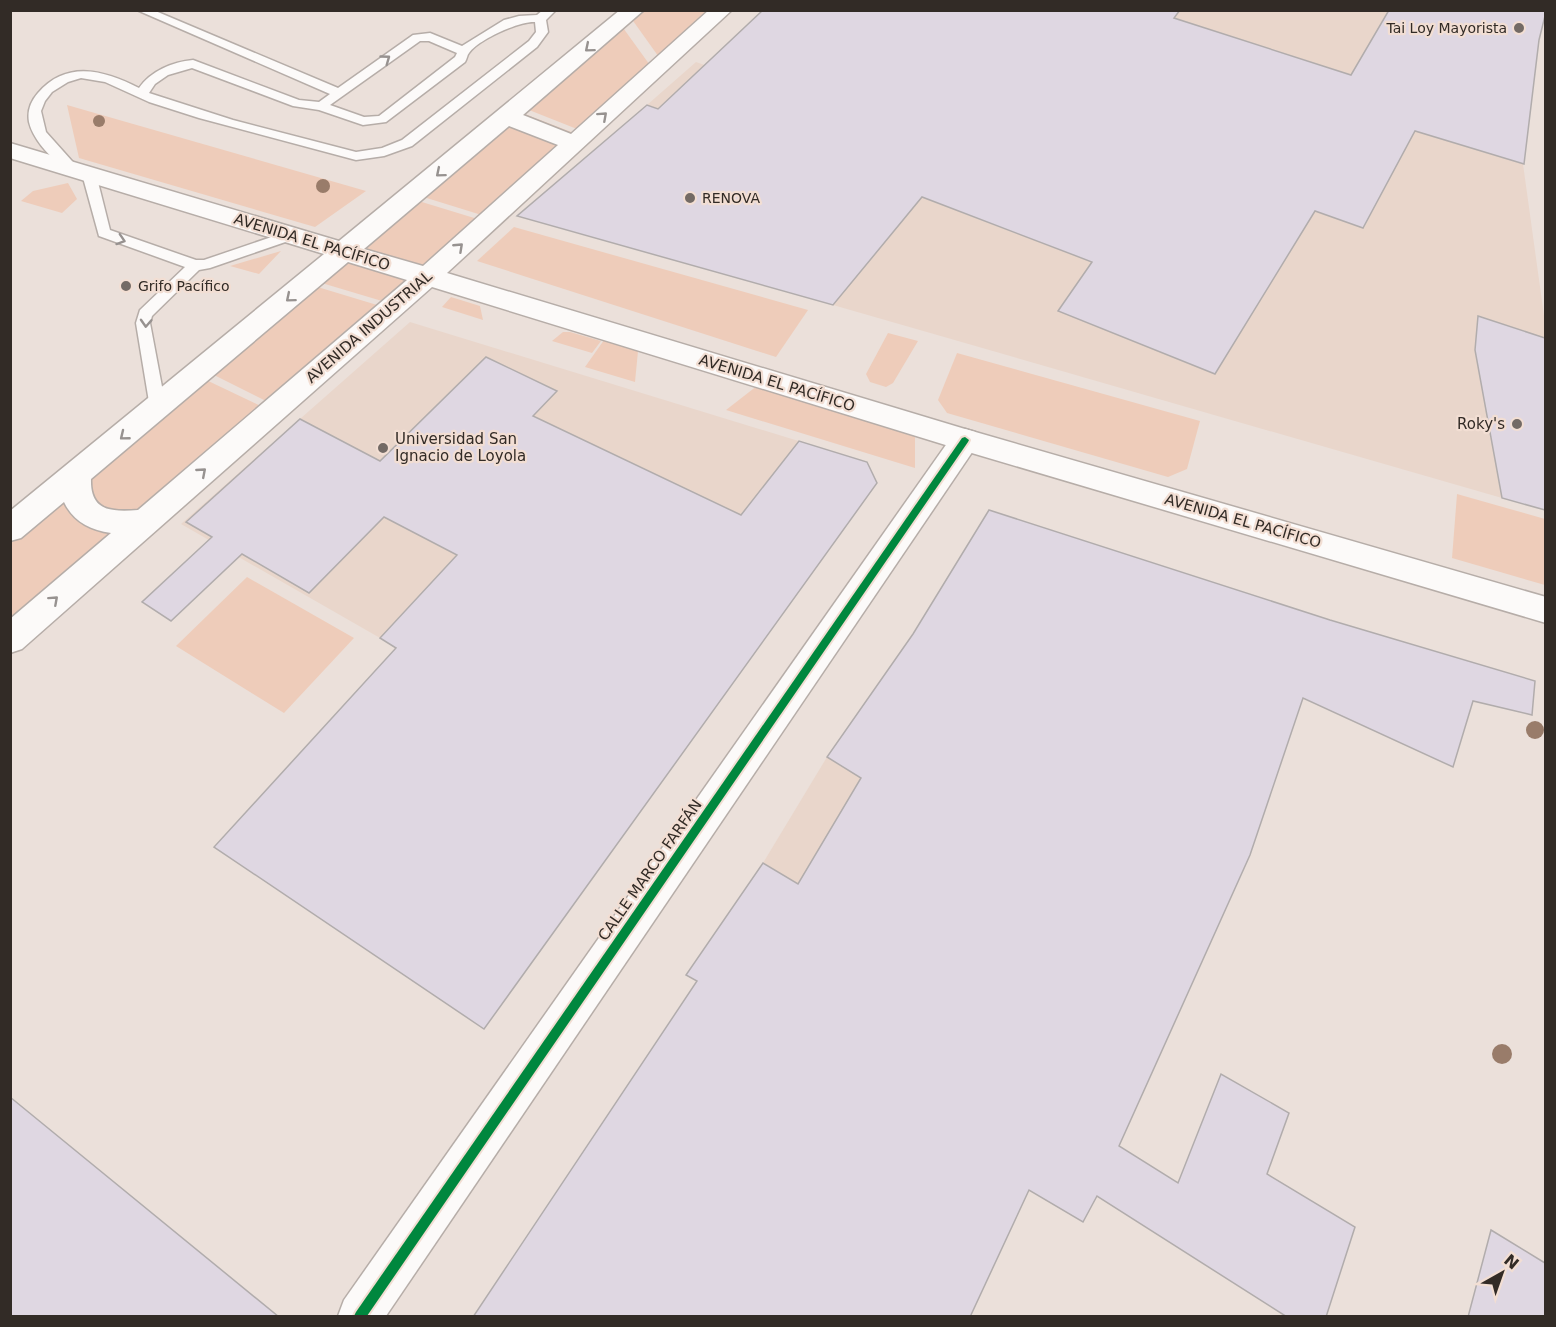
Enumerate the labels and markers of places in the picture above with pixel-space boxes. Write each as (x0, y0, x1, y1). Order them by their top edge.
place label: Tai Loy Mayorista (1385, 20, 1507, 36)
marker: Tai Loy Mayorista (1512, 21, 1526, 35)
place label: RENOVA (702, 190, 761, 206)
marker: RENOVA (683, 191, 697, 205)
place label: Grifo Pacífico (138, 278, 230, 294)
marker: Grifo Pacífico (119, 279, 133, 293)
place label: Roky's (1457, 415, 1505, 433)
marker: Roky's (1510, 417, 1524, 431)
place label: Universidad San Ignacio de Loyola (395, 430, 526, 465)
marker: Universidad San Ignacio de Loyola (376, 441, 390, 455)

